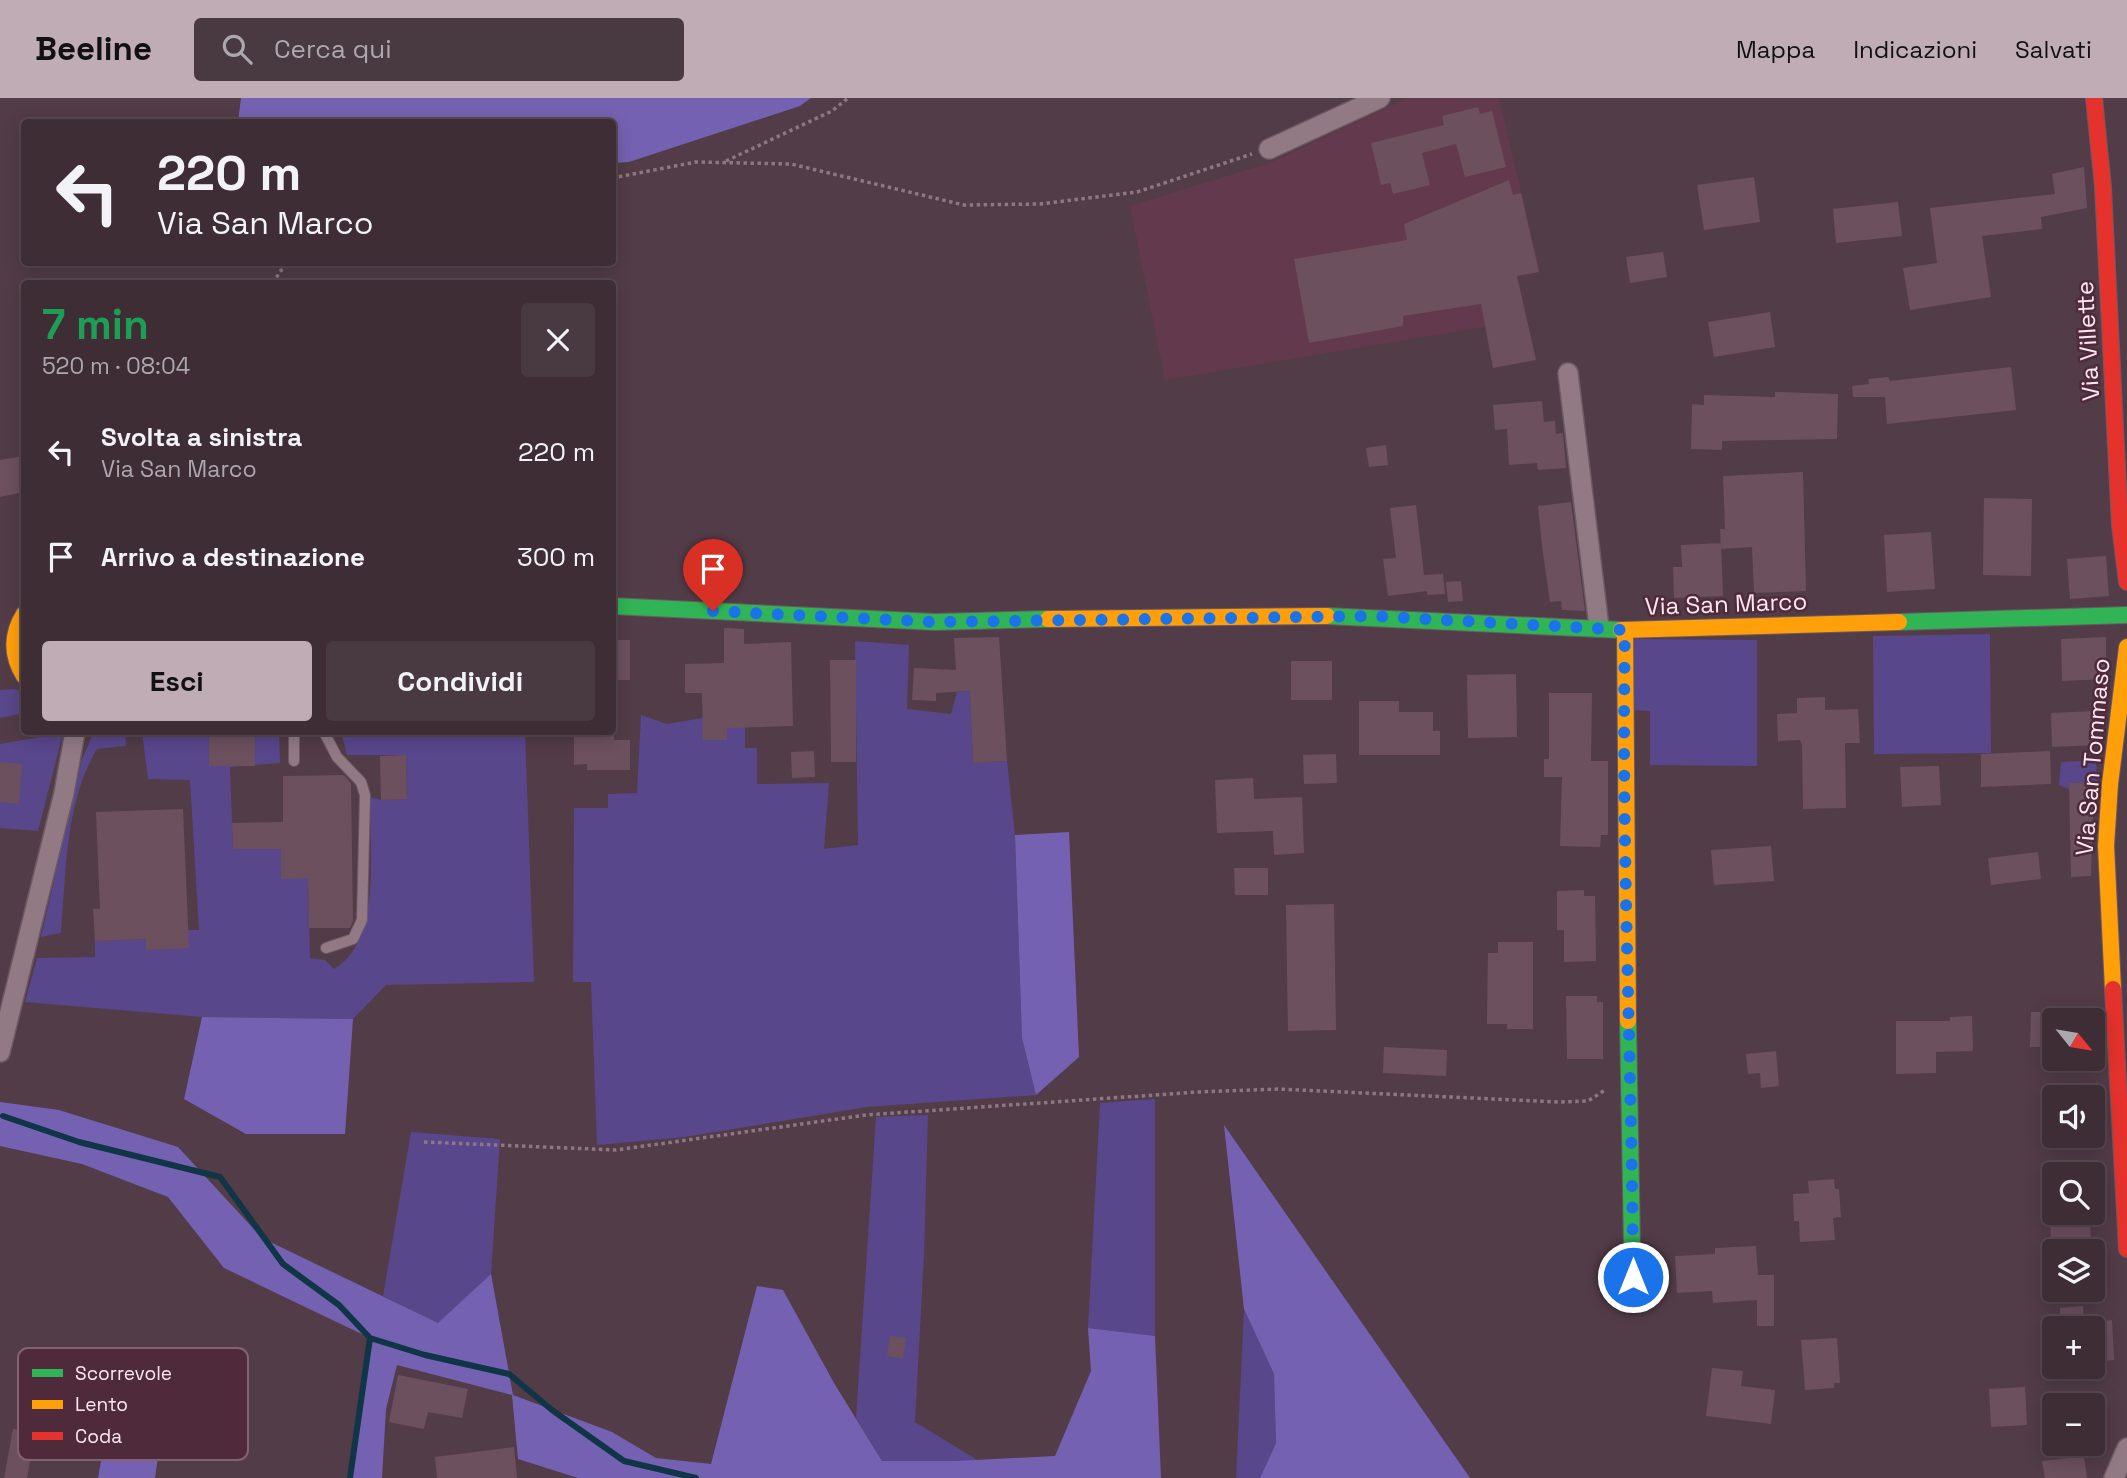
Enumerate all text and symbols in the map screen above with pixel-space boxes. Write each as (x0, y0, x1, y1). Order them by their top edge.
search box (194, 18, 684, 81)
text: Beeline (35, 28, 152, 70)
icon: search (218, 30, 256, 68)
text: Cerca qui (274, 32, 392, 66)
text: Mappa (1736, 34, 1815, 65)
text: Indicazioni (1853, 34, 1977, 65)
text: Salvati (2015, 34, 2092, 65)
text: 220 m (157, 142, 301, 204)
icon: left (42, 147, 133, 238)
text: Via San Marco (157, 203, 374, 243)
street label: Via Villette (2069, 280, 2106, 402)
text: 7 min (42, 298, 149, 351)
button: close (521, 303, 595, 377)
text: 520 m · 08:04 (42, 351, 190, 381)
text: Svolta a sinistra (101, 420, 302, 454)
icon: left (42, 433, 80, 471)
text: 220 m (518, 435, 595, 469)
text: Via San Marco (101, 454, 257, 484)
icon: arrive (42, 538, 80, 576)
pin (683, 539, 743, 611)
text: Arrivo a destinazione (101, 540, 365, 574)
text: 300 m (517, 540, 595, 574)
icon: arrive (694, 550, 732, 588)
street label: Via San Marco (1644, 585, 1808, 622)
button: Esci (42, 641, 312, 721)
button: Condividi (326, 641, 595, 721)
street label: Via San Tommaso (2068, 657, 2117, 857)
north arrow (2042, 1008, 2105, 1071)
map controls (2042, 1008, 2105, 1456)
button: sound (2042, 1085, 2105, 1148)
button: search (2042, 1162, 2105, 1225)
button: layers (2042, 1239, 2105, 1302)
position arrow (1596, 1240, 1670, 1314)
button: + (2042, 1316, 2105, 1379)
legend (18, 1348, 248, 1460)
text: Scorrevole (75, 1361, 172, 1386)
text: Lento (75, 1392, 128, 1417)
button: − (2042, 1393, 2105, 1456)
text: Coda (75, 1424, 122, 1449)

